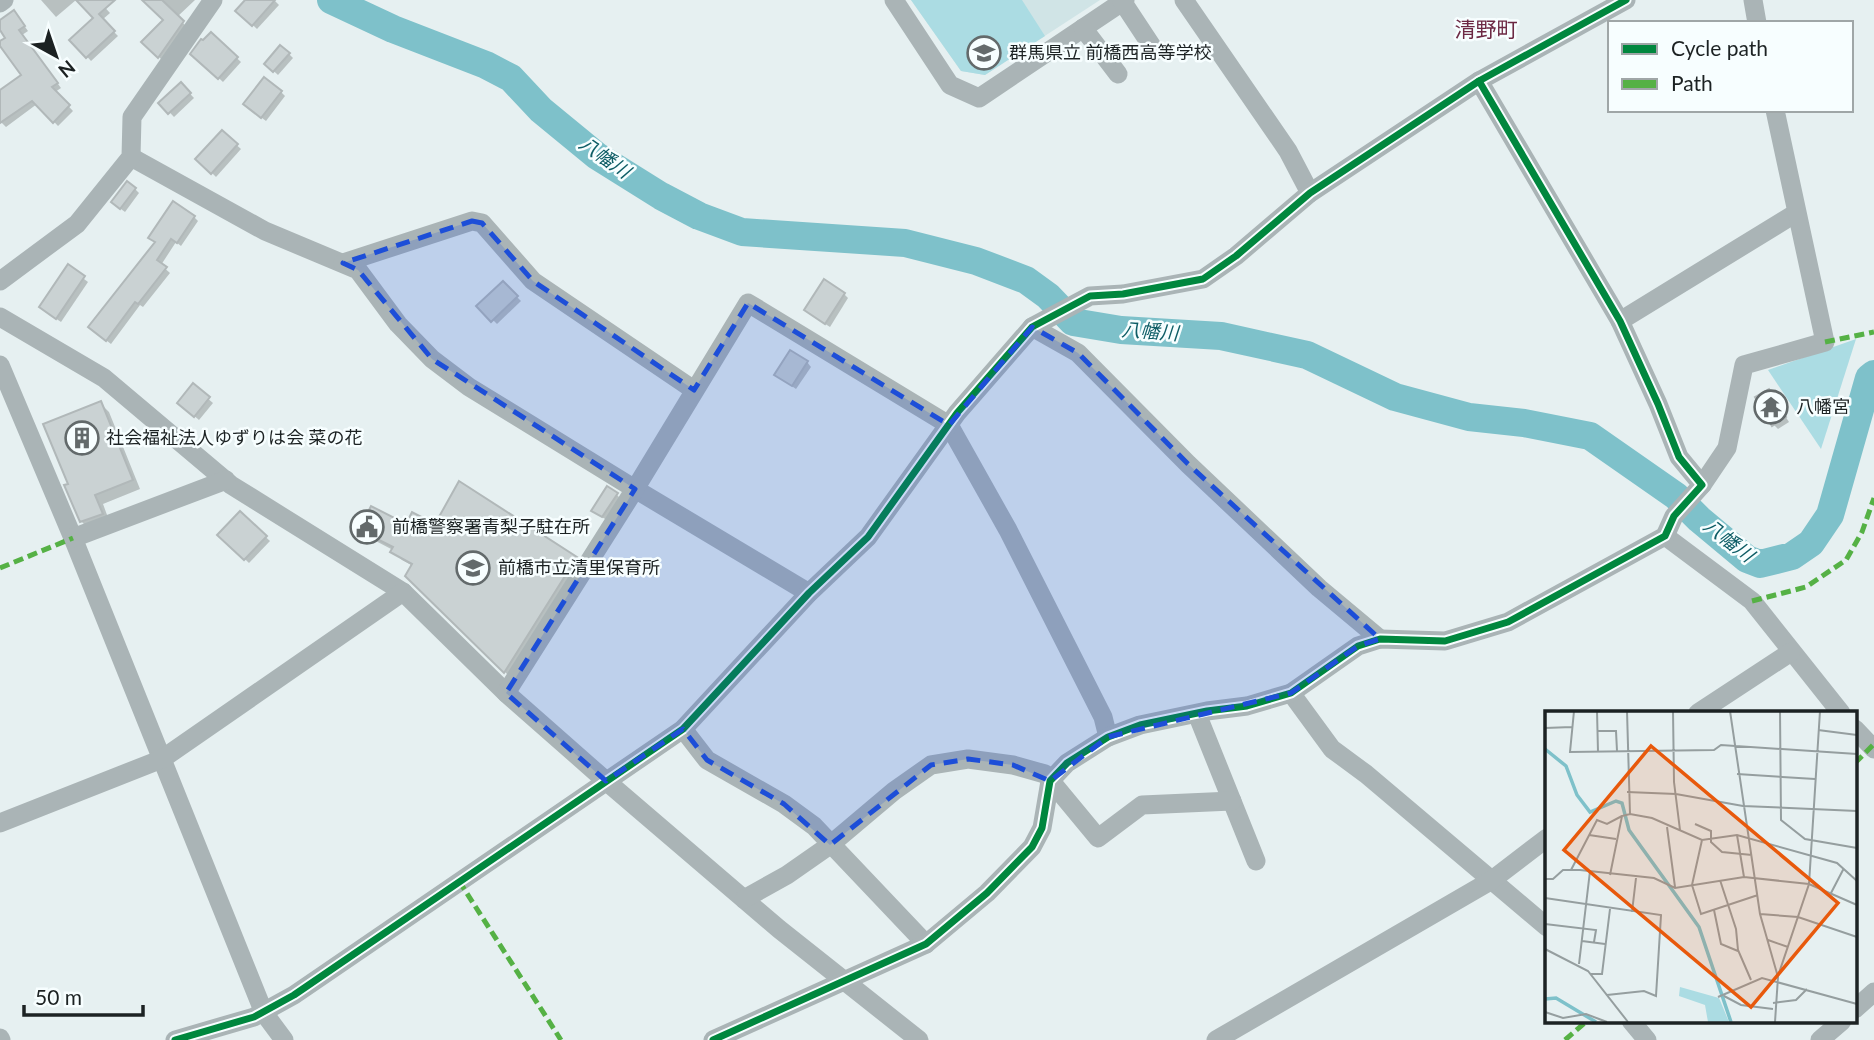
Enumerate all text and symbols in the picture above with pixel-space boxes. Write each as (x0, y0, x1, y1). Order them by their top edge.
district label: 清野町 (1455, 16, 1518, 41)
north arrow (21, 21, 91, 91)
legend (1608, 21, 1853, 112)
school or university icon: 群馬県立 前橋西高等学校 (965, 34, 1003, 72)
text: Cycle path (1671, 35, 1768, 60)
place label: 群馬県立 前橋西高等学校 (1009, 41, 1212, 63)
text: N (54, 56, 80, 83)
text: Path (1671, 70, 1713, 95)
water label: 八幡川 (575, 131, 637, 184)
water label: 八幡川 (1121, 317, 1181, 344)
temple icon: 八幡宮 (1752, 388, 1790, 426)
place label: 八幡宮 (1796, 395, 1850, 417)
building icon: 社会福祉法人ゆずりは会 菜の花 (63, 419, 101, 457)
place label: 社会福祉法人ゆずりは会 菜の花 (106, 426, 363, 448)
public building icon: 前橋警察署青梨子駐在所 (348, 508, 386, 546)
water label: 八幡川 (1700, 513, 1760, 567)
place label: 前橋警察署青梨子駐在所 (392, 515, 590, 537)
school or university icon: 前橋市立清里保育所 (454, 549, 492, 587)
place label: 前橋市立清里保育所 (498, 556, 660, 578)
inset map (1545, 711, 1856, 1023)
scale bar (24, 974, 144, 1018)
text: 50 m (35, 984, 82, 1009)

